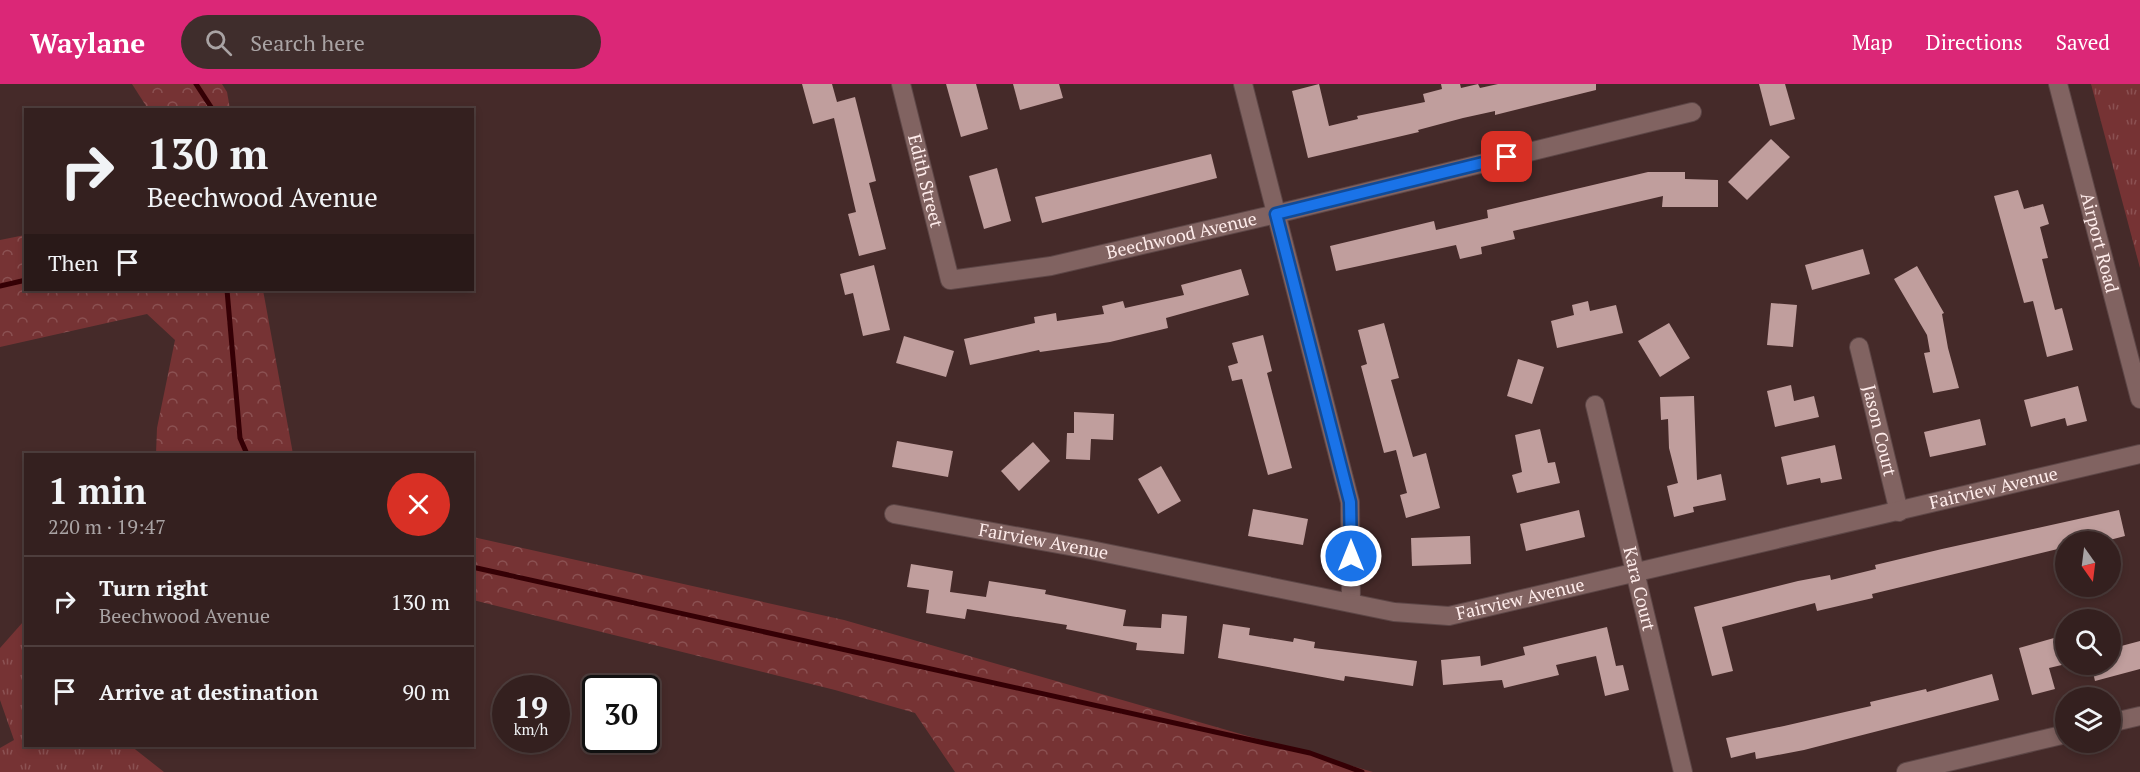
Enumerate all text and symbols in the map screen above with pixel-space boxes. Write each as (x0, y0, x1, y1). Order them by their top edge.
search box (181, 15, 601, 69)
text: Waylane (30, 24, 145, 61)
icon: search (202, 26, 235, 59)
text: Search here (250, 28, 365, 57)
text: Map (1852, 28, 1893, 56)
text: Directions (1926, 28, 2023, 56)
text: Saved (2056, 28, 2110, 56)
text: 130 m (147, 125, 268, 181)
street label: Edith Street (903, 131, 950, 230)
pin (1481, 131, 1532, 182)
icon: right (48, 132, 126, 210)
icon: arrive (1490, 140, 1523, 173)
text: Beechwood Avenue (147, 179, 378, 215)
street label: Airport Road (2076, 190, 2125, 295)
street label: Beechwood Avenue (1104, 206, 1259, 264)
icon: arrive (111, 246, 144, 279)
text: Then (48, 248, 99, 277)
street label: Jason Court (1858, 382, 1903, 479)
street label: Fairview Avenue (1927, 461, 2060, 514)
text: 1 min (48, 467, 146, 514)
button: close (387, 473, 450, 536)
text: 220 m · 19:47 (48, 513, 166, 540)
street label: Fairview Avenue (977, 517, 1111, 564)
position arrow (1319, 524, 1383, 588)
north arrow (2055, 531, 2121, 597)
map controls (2055, 531, 2121, 753)
street label: Kara Court (1618, 544, 1662, 634)
street label: Fairview Avenue (1454, 572, 1587, 625)
text: Turn right (99, 573, 208, 602)
icon: right (48, 585, 81, 618)
text: 130 m (390, 587, 450, 616)
text: Beechwood Avenue (99, 602, 270, 629)
button: search (2055, 609, 2121, 675)
icon: arrive (48, 675, 81, 708)
speed limit sign: 30 (582, 675, 660, 753)
text: Arrive at destination (99, 677, 318, 706)
text: 90 m (402, 677, 450, 706)
text: 19 (514, 687, 548, 727)
button: layers (2055, 687, 2121, 753)
text: km/h (514, 719, 548, 739)

